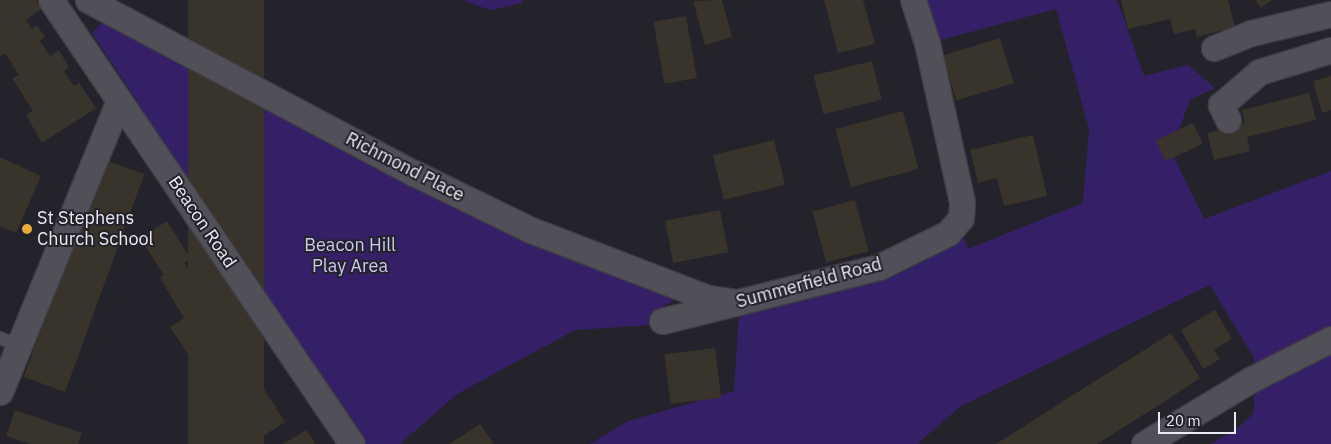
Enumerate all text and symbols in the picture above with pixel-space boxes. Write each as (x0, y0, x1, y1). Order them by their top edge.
street label: Richmond Place (342, 128, 468, 206)
street label: Beacon Road (163, 172, 241, 272)
place label: St Stephens Church School (37, 208, 153, 250)
marker: St Stephens Church School (21, 223, 33, 235)
park label: Beacon Hill Play Area (304, 235, 396, 278)
street label: Summerfield Road (734, 253, 884, 313)
scale bar (1161, 402, 1238, 434)
text: 20 m (1166, 411, 1201, 430)

